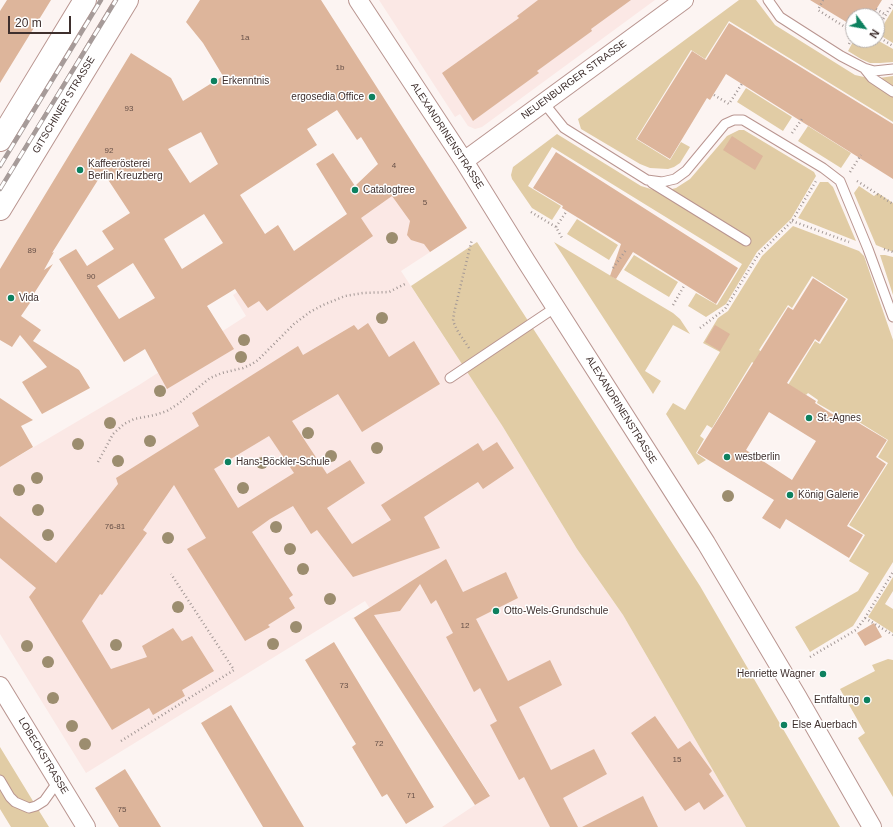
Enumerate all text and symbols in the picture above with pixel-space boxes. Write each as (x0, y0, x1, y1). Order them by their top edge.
scale bar (10, 8, 73, 34)
north arrow (845, 8, 885, 48)
text: 20 m (15, 16, 42, 30)
text: N (867, 27, 882, 40)
house number: 1a (241, 33, 249, 43)
street label: NEUENBURGER STRASSE (519, 38, 629, 122)
street label: GITSCHINER STRASSE (30, 54, 98, 156)
house number: 1b (336, 63, 344, 73)
place label: Erkenntnis (222, 75, 269, 87)
marker: Erkenntnis (209, 76, 219, 86)
street label: ALEXANDRINENSTRASSE (408, 81, 486, 191)
place label: ergosedia Office (291, 91, 364, 103)
marker: ergosedia Office (367, 92, 377, 102)
house number: 93 (125, 104, 133, 114)
house number: 92 (105, 146, 113, 156)
place label: Kaffeerösterei Berlin Kreuzberg (88, 158, 162, 182)
house number: 4 (392, 161, 396, 171)
marker: Kaffeerösterei Berlin Kreuzberg (75, 165, 85, 175)
place label: Catalogtree (363, 184, 415, 196)
marker: Catalogtree (350, 185, 360, 195)
house number: 5 (423, 198, 427, 208)
house number: 89 (28, 246, 36, 256)
house number: 90 (87, 272, 95, 282)
place label: Vida (19, 292, 39, 304)
marker: Vida (6, 293, 16, 303)
street label: ALEXANDRINENSTRASSE (583, 354, 659, 466)
place label: St.-Agnes (817, 412, 861, 424)
marker: St.-Agnes (804, 413, 814, 423)
place label: westberlin (735, 451, 780, 463)
marker: westberlin (722, 452, 732, 462)
place label: Hans-Böckler-Schule (236, 456, 330, 468)
marker: Hans-Böckler-Schule (223, 457, 233, 467)
place label: König Galerie (798, 489, 859, 501)
marker: König Galerie (785, 490, 795, 500)
house number: 76-81 (105, 522, 125, 532)
place label: Otto-Wels-Grundschule (504, 605, 608, 617)
marker: Otto-Wels-Grundschule (491, 606, 501, 616)
house number: 12 (461, 621, 469, 631)
place label: Henriette Wagner (737, 668, 815, 680)
marker: Henriette Wagner (818, 669, 828, 679)
house number: 73 (340, 681, 348, 691)
place label: Entfaltung (814, 694, 859, 706)
marker: Entfaltung (862, 695, 872, 705)
street label: LOBECKSTRASSE (15, 716, 71, 796)
place label: Else Auerbach (792, 719, 857, 731)
marker: Else Auerbach (779, 720, 789, 730)
house number: 72 (375, 739, 383, 749)
house number: 15 (673, 755, 681, 765)
house number: 71 (407, 791, 415, 801)
house number: 75 (118, 805, 126, 815)

